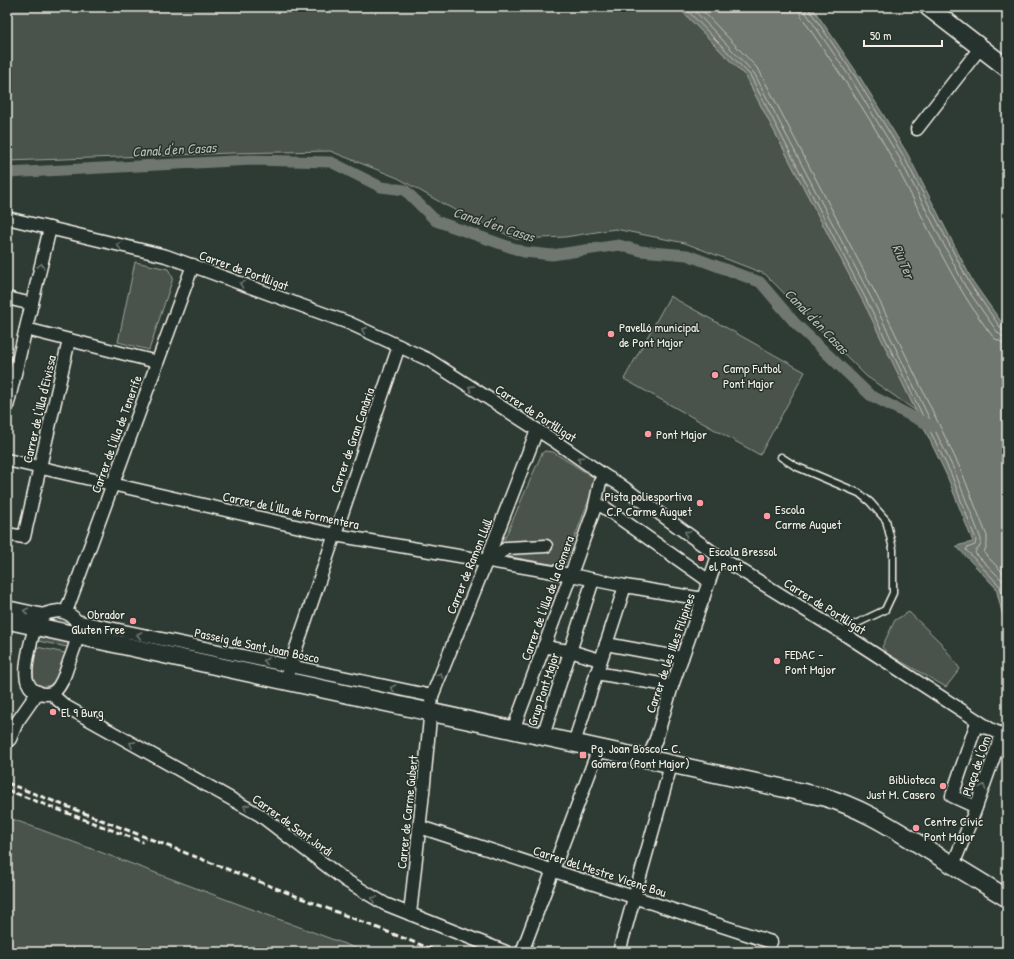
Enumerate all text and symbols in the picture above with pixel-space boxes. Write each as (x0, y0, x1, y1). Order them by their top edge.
scale bar (864, 22, 942, 48)
text: 50 m (870, 27, 891, 44)
water label: Canal d'en Casas (131, 137, 218, 161)
water label: Canal d'en Casas (451, 202, 539, 247)
one-way arrow (115, 241, 122, 249)
water label: Riu Ter (888, 241, 920, 283)
street label: Carrer de Portlligat (197, 246, 291, 295)
one-way arrow (36, 263, 44, 269)
one-way arrow (239, 281, 246, 289)
water label: Canal d'en Casas (781, 284, 854, 359)
place label: Pavelló municipal de Pont Major (619, 318, 700, 351)
one-way arrow (360, 326, 367, 334)
marker: Pavelló municipal de Pont Major (606, 329, 616, 339)
street label: Carrer de l'Illa d'Eivissa (18, 353, 60, 465)
place label: Camp Futbol Pont Major (723, 359, 782, 392)
marker: Camp Futbol Pont Major (710, 370, 720, 380)
street label: Carrer de l'Illa de Tenerife (86, 373, 146, 495)
street label: Carrer de Portlligat (492, 380, 581, 446)
street label: Carrer de Gran Canària (326, 385, 378, 495)
one-way arrow (468, 385, 475, 392)
place label: Pont Major (656, 425, 707, 443)
marker: Pont Major (643, 429, 653, 439)
one-way arrow (577, 456, 584, 464)
street label: Carrer de l'Illa de Formentera (221, 487, 361, 533)
place label: Pista poliesportiva C.P Carme Auguet (604, 487, 693, 520)
marker: Pista poliesportiva C.P Carme Auguet (695, 498, 705, 508)
place label: Escola Carme Auguet (775, 500, 842, 533)
marker: Escola Carme Auguet (762, 511, 772, 521)
street label: Carrer de Ramon Llull (442, 515, 497, 617)
one-way arrow (684, 531, 691, 538)
street label: Carrer de l'Illa de la Gomera (516, 533, 578, 663)
place label: Escola Bressol el Pont (709, 542, 778, 575)
marker: Escola Bressol el Pont (696, 553, 706, 563)
street label: Carrer de Portlligat (781, 574, 870, 639)
street label: Carrer de les Illes Filipines (641, 591, 699, 715)
place label: Obrador Gluten Free (71, 605, 125, 638)
one-way arrow (23, 607, 29, 615)
marker: Obrador Gluten Free (128, 616, 138, 626)
street label: Passeig de Sant Joan Bosco (193, 623, 321, 667)
one-way arrow (136, 631, 142, 639)
place label: FEDAC - Pont Major (784, 645, 836, 678)
street label: Grup Pont Major (523, 650, 563, 728)
marker: FEDAC - Pont Major (772, 656, 782, 666)
one-way arrow (263, 657, 270, 665)
one-way arrow (436, 671, 444, 678)
one-way arrow (390, 684, 397, 692)
place label: El 9 Burg (61, 703, 104, 721)
marker: El 9 Burg (48, 707, 58, 717)
street label: Plaça de l'Om (957, 733, 995, 799)
place label: Pg. Joan Bosco - C. Gomera (Pont Major) (591, 739, 690, 772)
one-way arrow (129, 741, 136, 748)
marker: Pg. Joan Bosco - C. Gomera (Pont Major) (578, 750, 588, 760)
street label: Carrer de Carme Gubert (392, 754, 422, 870)
place label: Biblioteca Just M. Casero (866, 770, 935, 803)
marker: Biblioteca Just M. Casero (938, 781, 948, 791)
one-way arrow (978, 783, 987, 790)
street label: Carrer de Sant Jordi (249, 789, 337, 861)
one-way arrow (242, 805, 250, 812)
place label: Centre Cívic Pont Major (924, 812, 983, 845)
marker: Centre Cívic Pont Major (911, 823, 921, 833)
street label: Carrer del Mestre Vicenç Bou (531, 841, 669, 901)
one-way arrow (371, 896, 378, 903)

